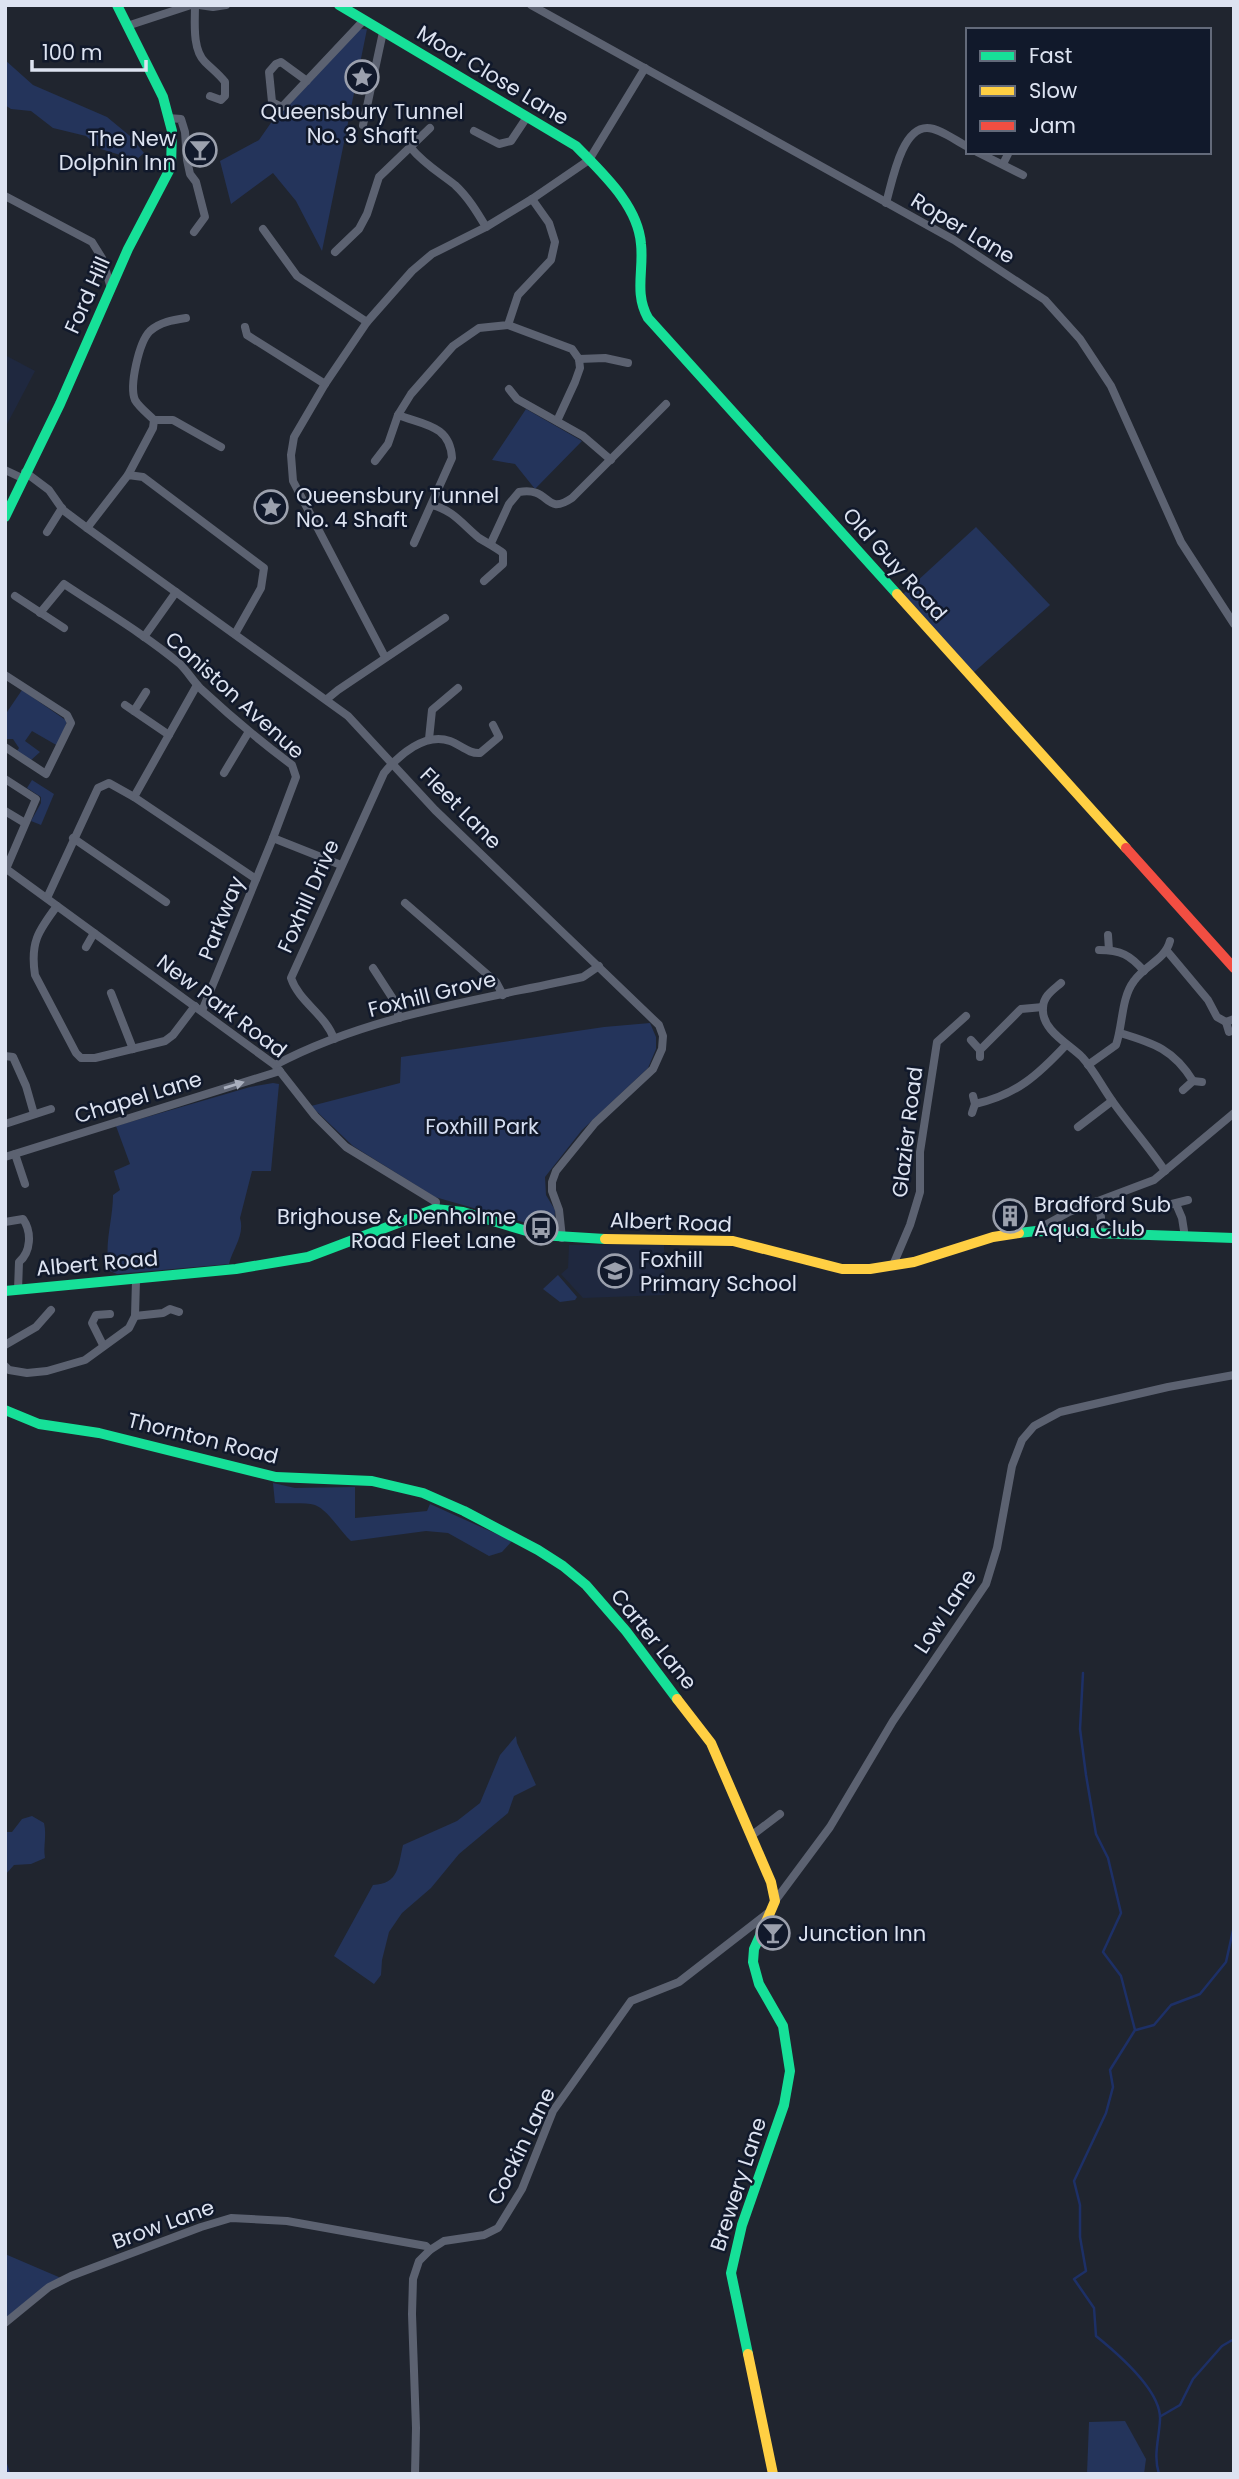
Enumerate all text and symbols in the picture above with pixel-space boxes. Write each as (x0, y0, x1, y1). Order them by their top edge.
street label: Moor Close Lane (412, 18, 574, 132)
scale bar (32, 28, 145, 72)
legend (966, 28, 1211, 154)
text: 100 m (42, 38, 102, 67)
text: Fast (1029, 41, 1072, 70)
place icon: Queensbury Tunnel No. 3 Shaft (343, 58, 381, 96)
text: Slow (1029, 76, 1077, 105)
place label: Queensbury Tunnel No. 3 Shaft (260, 97, 464, 150)
text: Jam (1029, 111, 1076, 140)
place label: The New Dolphin Inn (59, 124, 176, 177)
bar icon: The New Dolphin Inn (181, 131, 219, 169)
street label: Roper Lane (906, 186, 1020, 270)
street label: Ford Hill (57, 252, 117, 338)
place label: Queensbury Tunnel No. 4 Shaft (296, 481, 499, 534)
place icon: Queensbury Tunnel No. 4 Shaft (252, 488, 290, 526)
street label: Old Guy Road (836, 501, 954, 627)
street label: Coniston Avenue (159, 625, 311, 765)
street label: Fleet Lane (414, 761, 508, 855)
street label: Foxhill Drive (270, 835, 346, 957)
street label: Parkway (191, 871, 251, 964)
street label: New Park Road (151, 948, 293, 1064)
street label: Foxhill Grove (365, 964, 499, 1024)
street label: Chapel Lane (71, 1064, 205, 1130)
street label: Glazier Road (885, 1065, 929, 1199)
one-way arrow (224, 1080, 245, 1090)
park label: Foxhill Park (425, 1112, 539, 1141)
place label: Bradford Sub Aqua Club (1034, 1190, 1171, 1243)
building icon: Bradford Sub Aqua Club (991, 1197, 1029, 1235)
place label: Brighouse & Denholme Road Fleet Lane (277, 1202, 516, 1255)
street label: Albert Road (609, 1205, 733, 1239)
bus stop icon: Brighouse & Denholme Road Fleet Lane (522, 1209, 560, 1247)
street label: Albert Road (35, 1243, 159, 1283)
place label: Foxhill Primary School (640, 1245, 797, 1298)
school or university icon: Foxhill Primary School (596, 1252, 634, 1290)
street label: Thornton Road (125, 1405, 281, 1471)
street label: Low Lane (907, 1563, 983, 1659)
street label: Carter Lane (604, 1582, 704, 1696)
bar icon: Junction Inn (754, 1914, 792, 1952)
place label: Junction Inn (798, 1919, 926, 1948)
street label: Cockin Lane (480, 2082, 562, 2210)
street label: Brewery Lane (703, 2113, 773, 2255)
street label: Brow Lane (108, 2192, 218, 2256)

